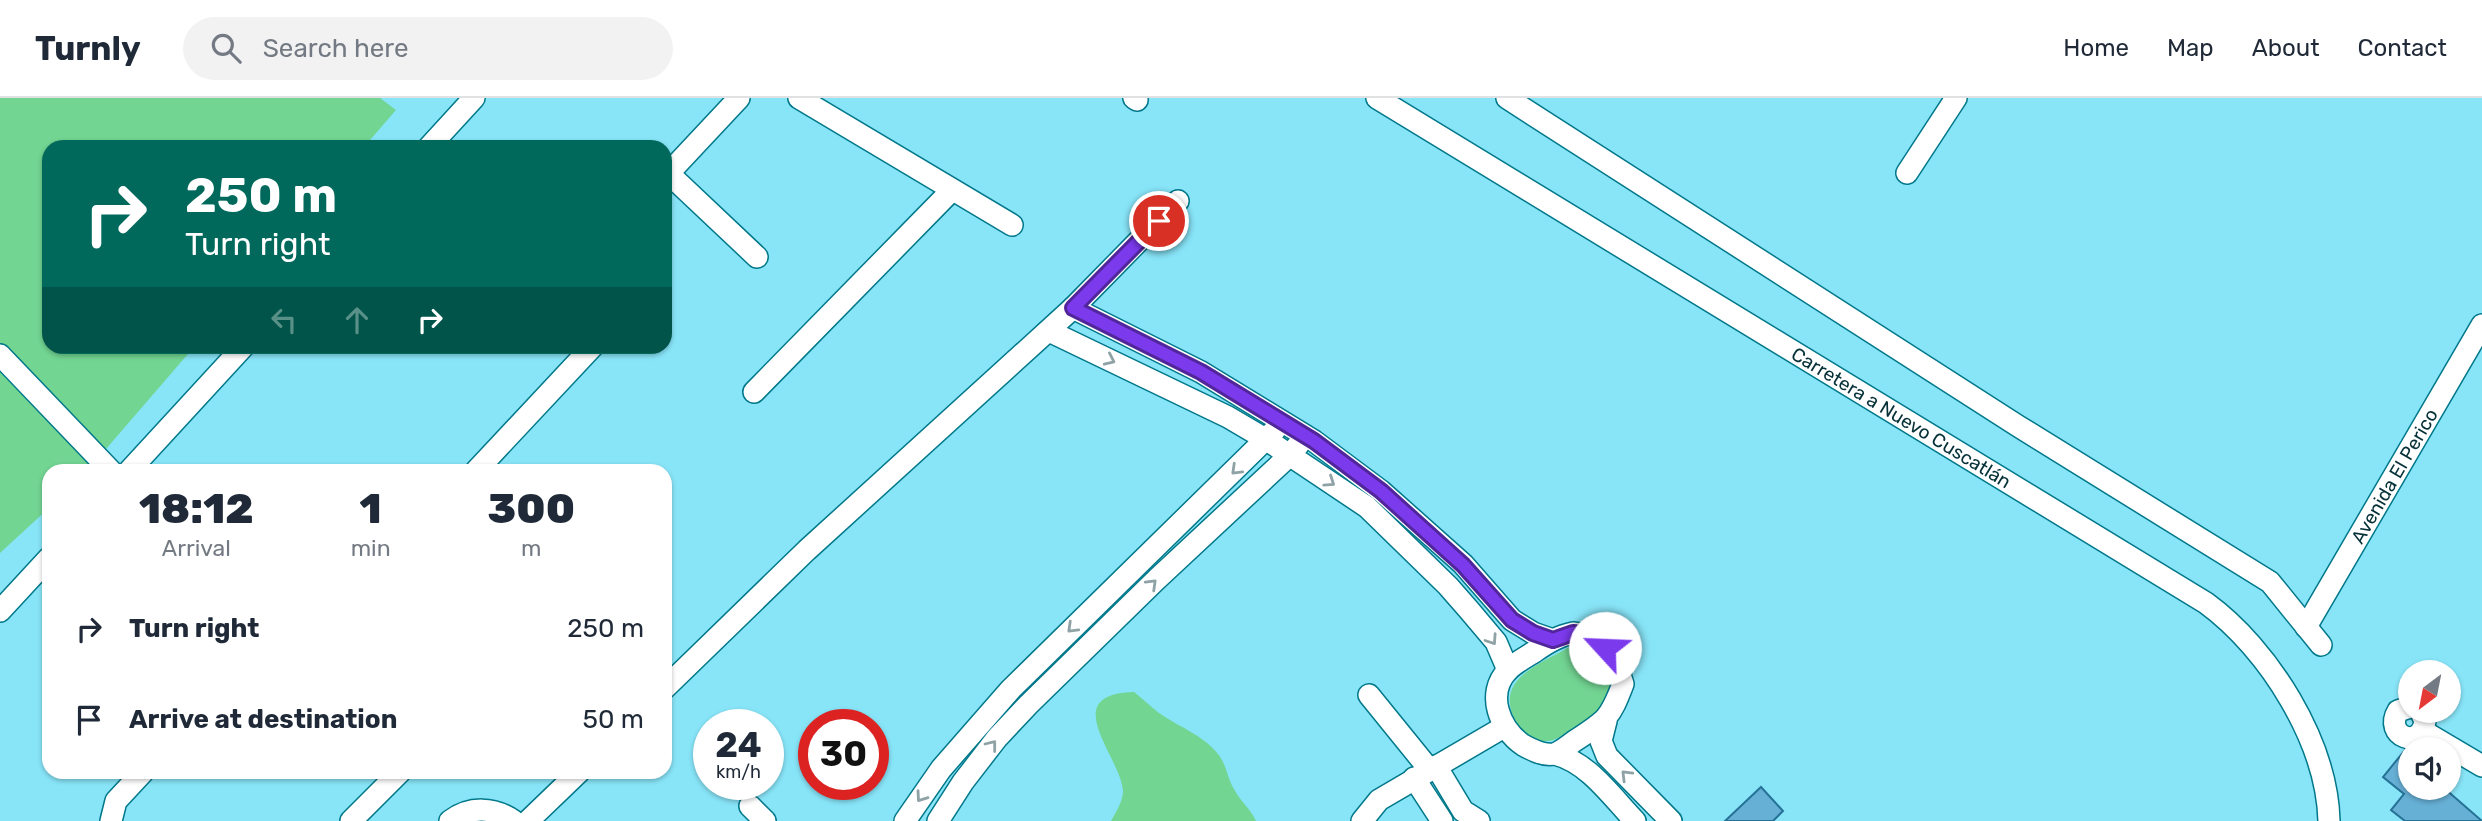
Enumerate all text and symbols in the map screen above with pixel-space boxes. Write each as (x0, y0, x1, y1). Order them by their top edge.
search box (183, 17, 673, 80)
text: Turnly (35, 29, 141, 68)
icon: search (207, 29, 245, 67)
text: Search here (263, 33, 409, 64)
text: Home (2063, 34, 2129, 62)
text: Map (2167, 34, 2214, 62)
text: About (2252, 34, 2320, 62)
text: Contact (2358, 34, 2447, 62)
text: 250 m (185, 166, 337, 224)
icon: right (70, 168, 161, 259)
pin (1129, 191, 1189, 251)
icon: arrive (1140, 202, 1178, 240)
text: Turn right (185, 225, 330, 263)
icon: left (265, 301, 303, 339)
icon: ahead (338, 301, 376, 339)
icon: right (411, 301, 449, 339)
street label: Carretera a Nuevo Cuscatlán (1787, 342, 2015, 493)
one-way arrow (1103, 351, 1116, 365)
street label: Avenida El Perico (2346, 404, 2443, 548)
one-way arrow (1231, 462, 1244, 475)
one-way arrow (1322, 474, 1335, 486)
text: 18:12 (139, 484, 254, 534)
text: 1 (360, 484, 382, 534)
text: 300 (488, 484, 575, 534)
text: Arrival (162, 534, 231, 562)
text: min (351, 534, 391, 562)
text: m (521, 534, 542, 562)
one-way arrow (1144, 580, 1157, 593)
icon: right (70, 610, 108, 648)
position arrow (1568, 611, 1642, 685)
text: Turn right (129, 613, 259, 644)
text: 250 m (567, 613, 644, 644)
one-way arrow (1068, 620, 1081, 633)
one-way arrow (1484, 632, 1497, 645)
north arrow (2398, 660, 2460, 723)
map controls (2398, 660, 2461, 800)
icon: arrive (70, 701, 108, 739)
text: Arrive at destination (129, 704, 397, 735)
text: 50 m (583, 704, 644, 735)
speed limit sign: 30 (798, 709, 889, 800)
text: 24 (715, 724, 762, 766)
button: sound (2398, 737, 2461, 800)
one-way arrow (983, 740, 996, 753)
text: km/h (716, 761, 761, 783)
one-way arrow (1622, 771, 1635, 784)
one-way arrow (917, 789, 929, 802)

